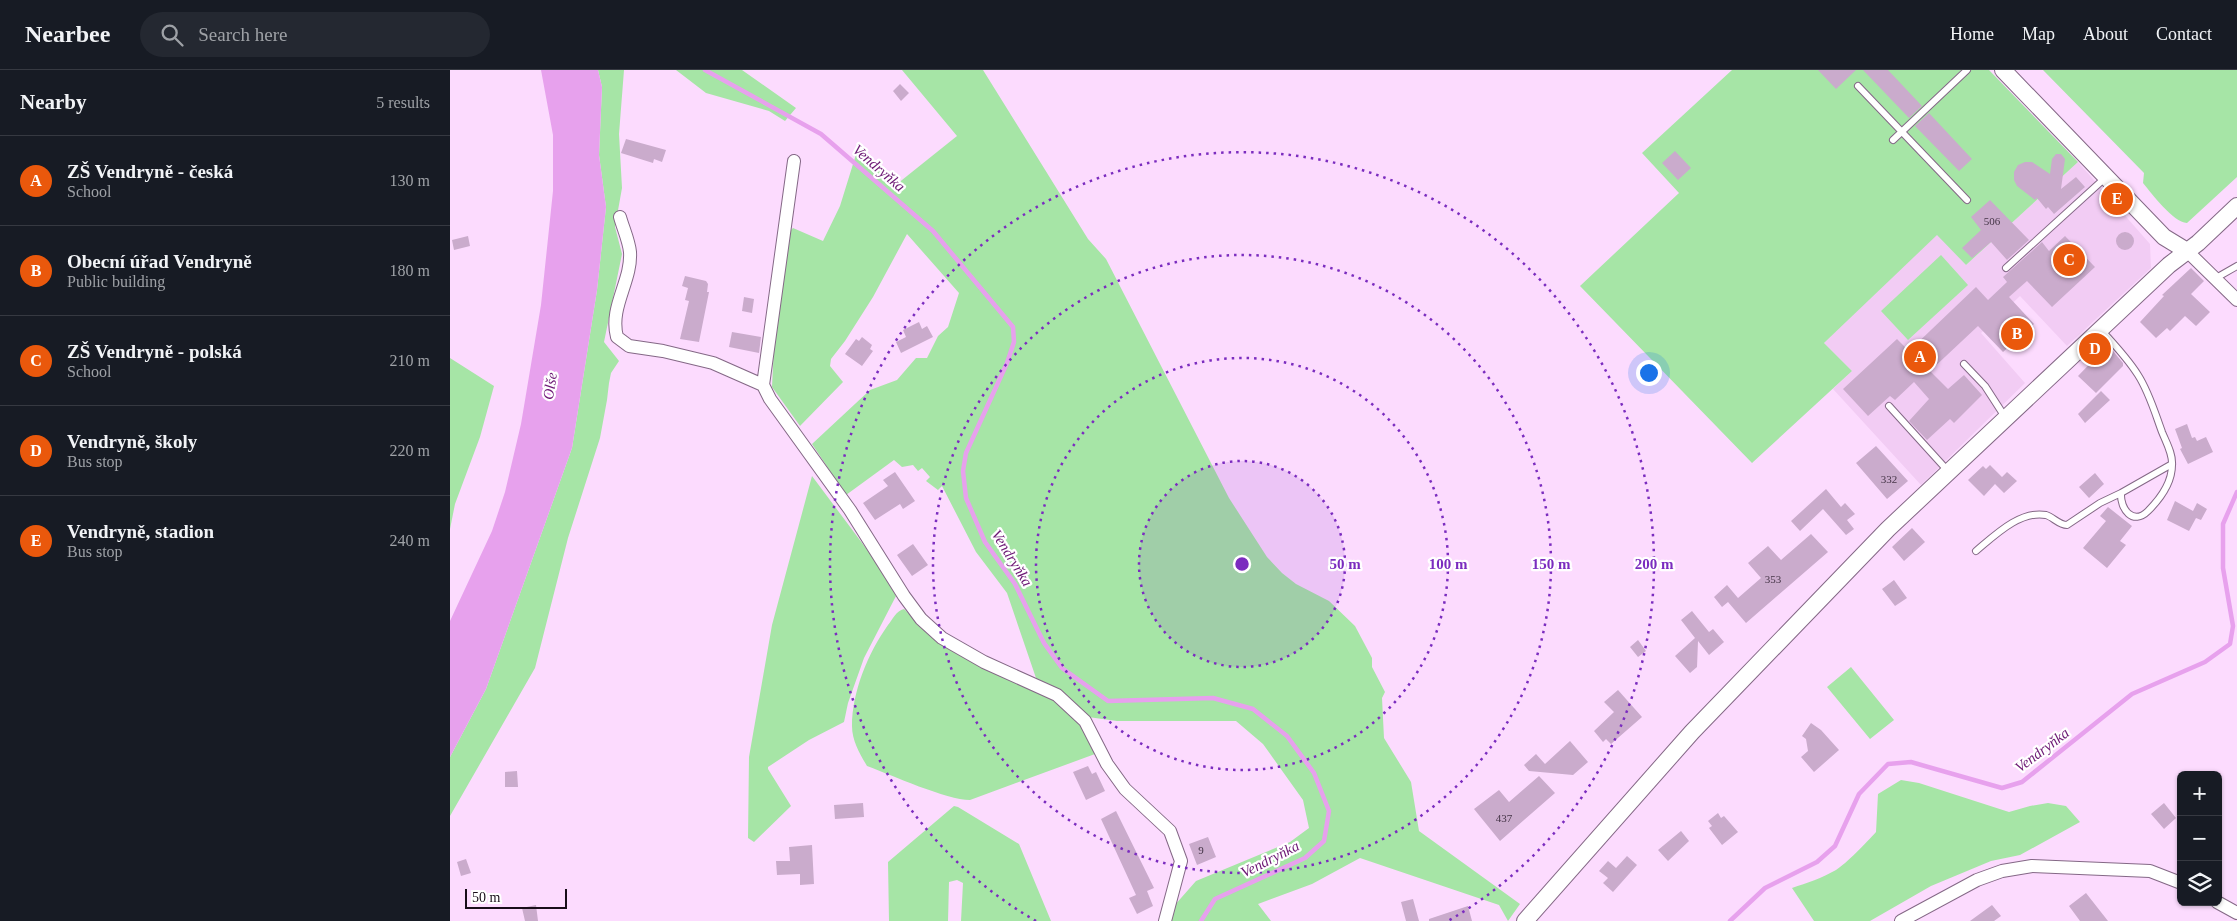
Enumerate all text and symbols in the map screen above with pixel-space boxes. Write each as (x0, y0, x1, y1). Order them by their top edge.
search box (140, 12, 490, 57)
text: Nearbee (25, 21, 110, 47)
icon: search (158, 21, 186, 49)
text: Search here (198, 24, 287, 45)
text: Home (1950, 24, 1994, 44)
text: Map (2022, 24, 2055, 44)
text: About (2083, 24, 2128, 44)
text: Contact (2156, 24, 2212, 44)
text: Nearby (20, 90, 87, 114)
text: 5 results (376, 94, 430, 111)
water label: Vendryňka (850, 141, 908, 195)
text: ZŠ Vendryně - česká (67, 161, 233, 182)
text: A (30, 172, 42, 189)
text: 130 m (390, 172, 430, 189)
pin: E (2101, 180, 2133, 218)
text: School (67, 183, 111, 200)
house number: 506 (1984, 215, 2001, 227)
pin: C (2053, 241, 2085, 279)
text: Obecní úřad Vendryně (67, 251, 252, 272)
text: B (31, 262, 41, 279)
text: 180 m (390, 262, 430, 279)
text: Public building (67, 273, 165, 290)
pin: B (2001, 315, 2033, 353)
pin: D (2079, 330, 2111, 368)
pin: A (1904, 338, 1936, 376)
text: ZŠ Vendryně - polská (67, 341, 242, 362)
text: C (30, 352, 42, 369)
text: 210 m (390, 352, 430, 369)
your location (1636, 360, 1662, 386)
text: School (67, 363, 111, 380)
water label: Olše (540, 371, 560, 401)
text: Vendryně, školy (67, 431, 197, 452)
text: D (30, 442, 42, 459)
text: 220 m (390, 442, 430, 459)
text: Bus stop (67, 453, 123, 470)
house number: 332 (1881, 473, 1897, 485)
text: Vendryně, stadion (67, 521, 214, 542)
water label: Vendryňka (988, 527, 1036, 589)
text: E (31, 532, 41, 549)
text: 240 m (390, 532, 430, 549)
text: Bus stop (67, 543, 123, 560)
centre of rings (1233, 555, 1251, 573)
text: 50 m (1329, 556, 1361, 572)
text: 100 m (1429, 556, 1468, 572)
text: 150 m (1532, 556, 1571, 572)
text: 200 m (1635, 556, 1674, 572)
house number: 353 (1765, 573, 1782, 585)
water label: Vendryňka (2012, 725, 2072, 775)
map controls (2177, 771, 2222, 906)
button: + (2177, 771, 2222, 816)
house number: 437 (1496, 812, 1513, 824)
button: − (2177, 816, 2222, 861)
water label: Vendryňka (1238, 838, 1302, 880)
house number: 9 (1198, 844, 1204, 856)
button: layers (2177, 861, 2222, 906)
scale bar (465, 886, 568, 909)
text: 50 m (472, 890, 500, 905)

